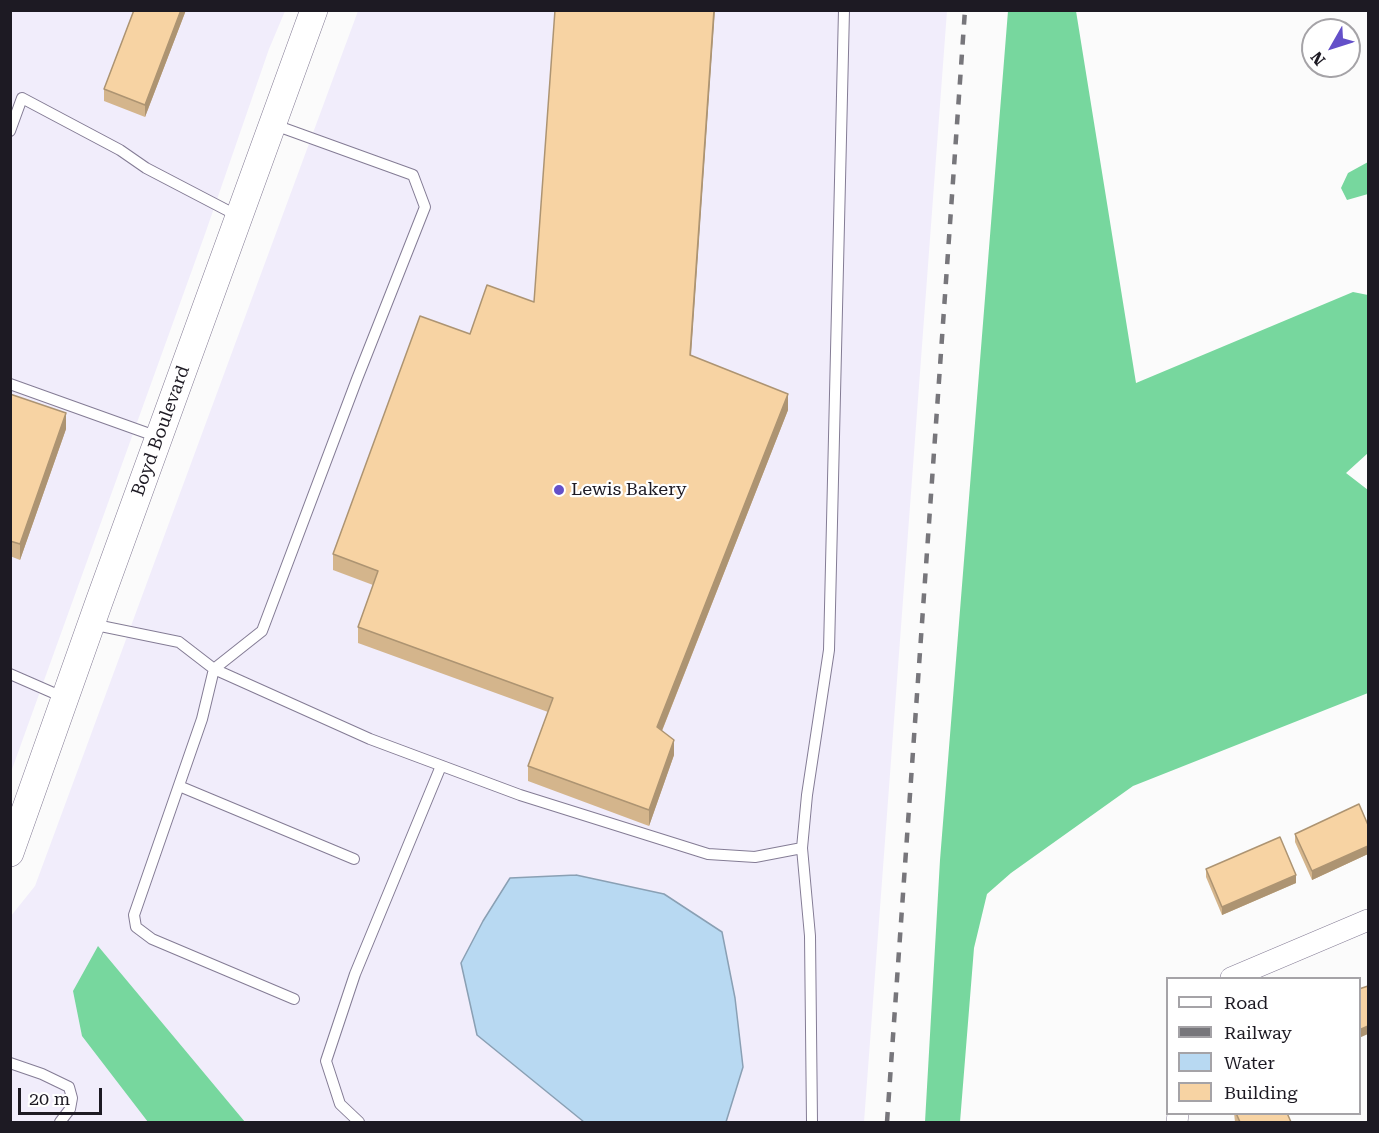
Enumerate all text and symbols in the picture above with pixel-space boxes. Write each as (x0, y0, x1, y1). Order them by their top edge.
north arrow (1301, 18, 1361, 78)
text: N (1307, 48, 1329, 69)
street label: Boyd Boulevard (127, 363, 195, 499)
place label: Lewis Bakery (571, 479, 687, 501)
marker: Lewis Bakery (552, 483, 566, 497)
legend (1166, 977, 1361, 1115)
text: Road (1224, 992, 1268, 1013)
text: Railway (1224, 1022, 1292, 1043)
text: Water (1224, 1052, 1275, 1073)
scale bar (21, 1076, 105, 1114)
text: Building (1224, 1082, 1298, 1103)
text: 20 m (29, 1088, 70, 1109)

